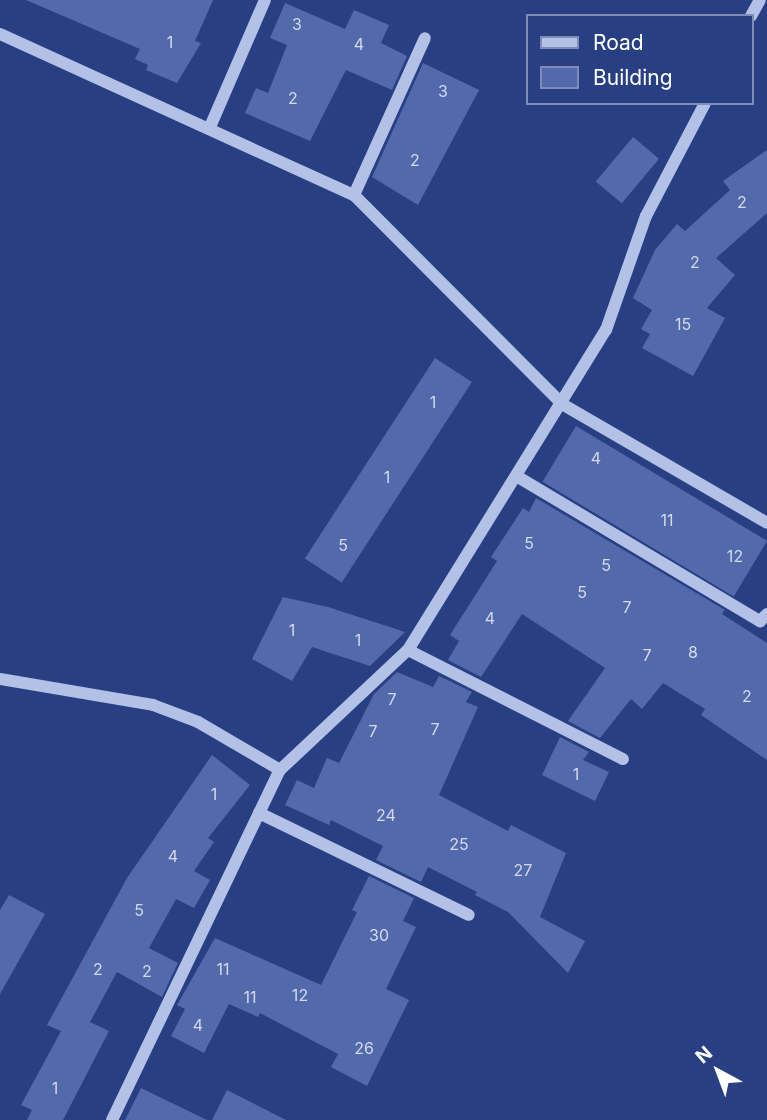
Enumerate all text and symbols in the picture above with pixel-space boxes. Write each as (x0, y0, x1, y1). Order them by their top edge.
house number: 3 (292, 14, 302, 34)
legend (526, 14, 753, 105)
text: Road (593, 30, 644, 55)
house number: 1 (167, 32, 173, 52)
house number: 4 (354, 34, 364, 54)
text: Building (593, 65, 673, 90)
house number: 3 (438, 81, 448, 101)
house number: 2 (288, 88, 298, 108)
house number: 2 (410, 150, 420, 170)
house number: 2 (737, 192, 747, 212)
house number: 2 (690, 252, 700, 272)
house number: 15 (675, 314, 691, 334)
house number: 1 (430, 392, 436, 412)
house number: 4 (591, 448, 601, 468)
house number: 1 (384, 467, 390, 487)
house number: 11 (660, 510, 674, 530)
house number: 5 (524, 533, 534, 553)
house number: 5 (338, 535, 348, 555)
house number: 12 (727, 546, 743, 566)
house number: 5 (601, 555, 611, 575)
house number: 5 (577, 582, 587, 602)
house number: 7 (622, 597, 632, 617)
house number: 4 (485, 608, 495, 628)
house number: 1 (289, 620, 295, 640)
house number: 1 (355, 630, 361, 650)
house number: 8 (688, 642, 698, 662)
house number: 7 (642, 645, 652, 665)
house number: 2 (742, 686, 752, 706)
house number: 7 (387, 689, 397, 709)
house number: 7 (430, 719, 440, 739)
house number: 7 (368, 721, 378, 741)
house number: 1 (573, 764, 579, 784)
house number: 1 (211, 784, 217, 804)
house number: 24 (376, 805, 396, 825)
house number: 25 (449, 834, 469, 854)
house number: 4 (168, 846, 178, 866)
house number: 27 (514, 860, 532, 880)
house number: 5 (134, 900, 144, 920)
house number: 30 (369, 925, 389, 945)
house number: 2 (93, 959, 103, 979)
house number: 11 (216, 959, 230, 979)
house number: 2 (142, 961, 152, 981)
house number: 12 (292, 985, 308, 1005)
house number: 11 (243, 987, 257, 1007)
house number: 4 (193, 1015, 203, 1035)
north arrow (683, 1036, 753, 1106)
house number: 26 (354, 1038, 374, 1058)
text: N (691, 1041, 717, 1068)
house number: 1 (52, 1078, 58, 1098)

